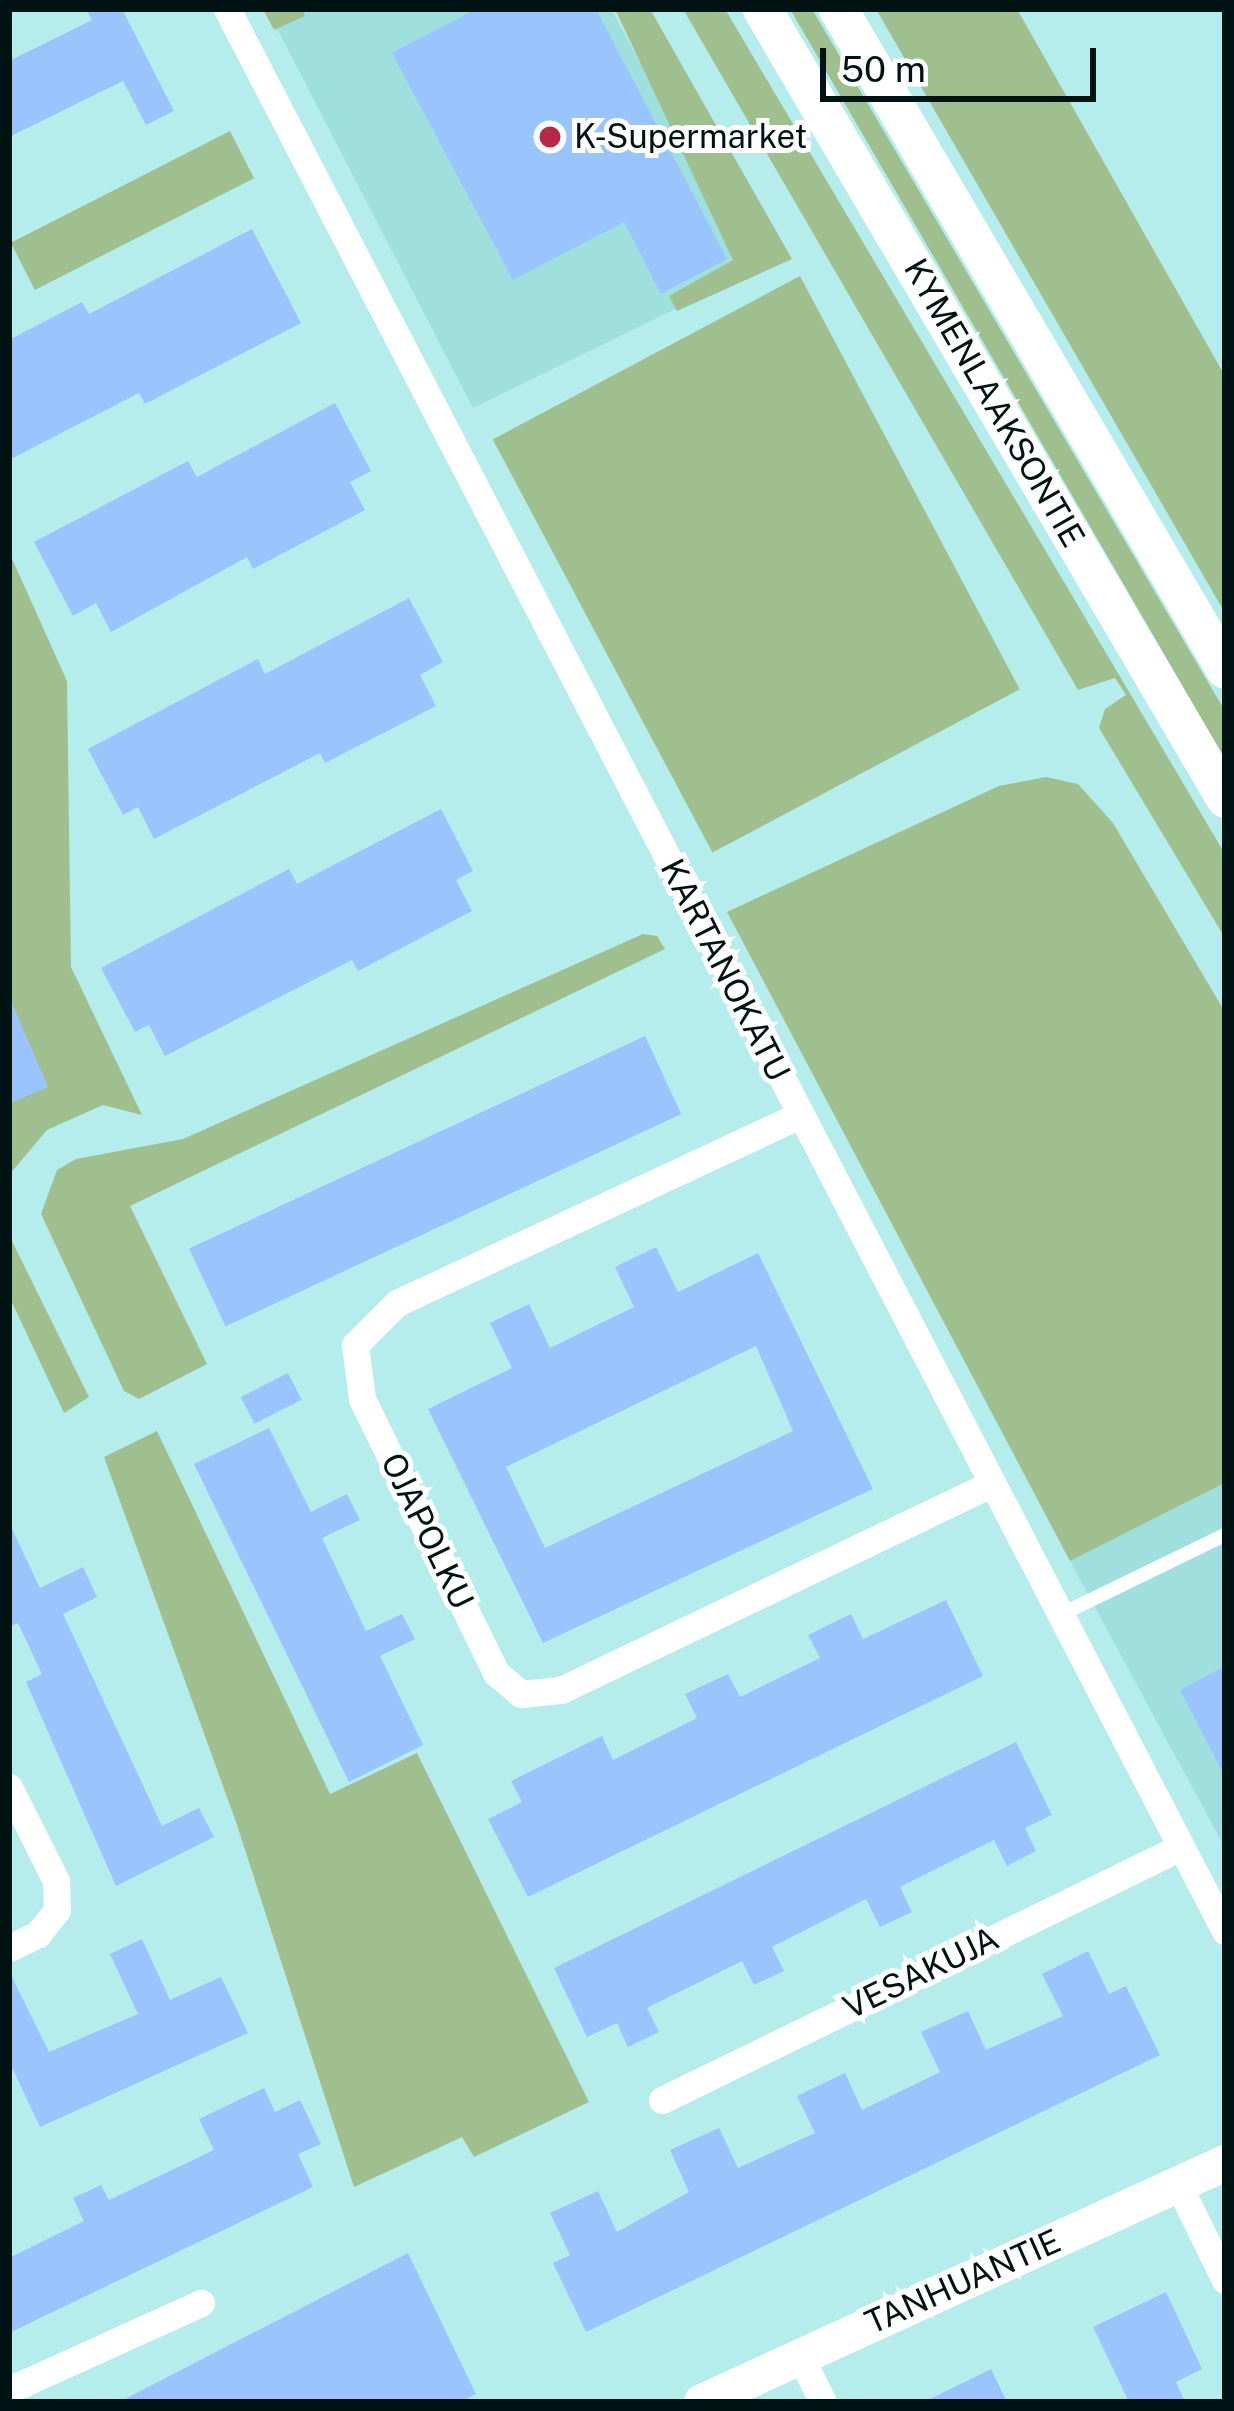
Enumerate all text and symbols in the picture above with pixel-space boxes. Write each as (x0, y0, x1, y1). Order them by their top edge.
scale bar (826, 24, 1102, 98)
text: 50 m (841, 48, 926, 90)
place label: K-Supermarket (574, 117, 807, 157)
marker: K-Supermarket (537, 124, 563, 150)
street label: KYMENLAAKSONTIE (895, 252, 1093, 554)
street label: KARTANOKATU (652, 852, 798, 1088)
street label: OJAPOLKU (372, 1447, 482, 1615)
street label: VESAKUJA (837, 1918, 1005, 2028)
street label: TANHUANTIE (859, 2221, 1067, 2343)

